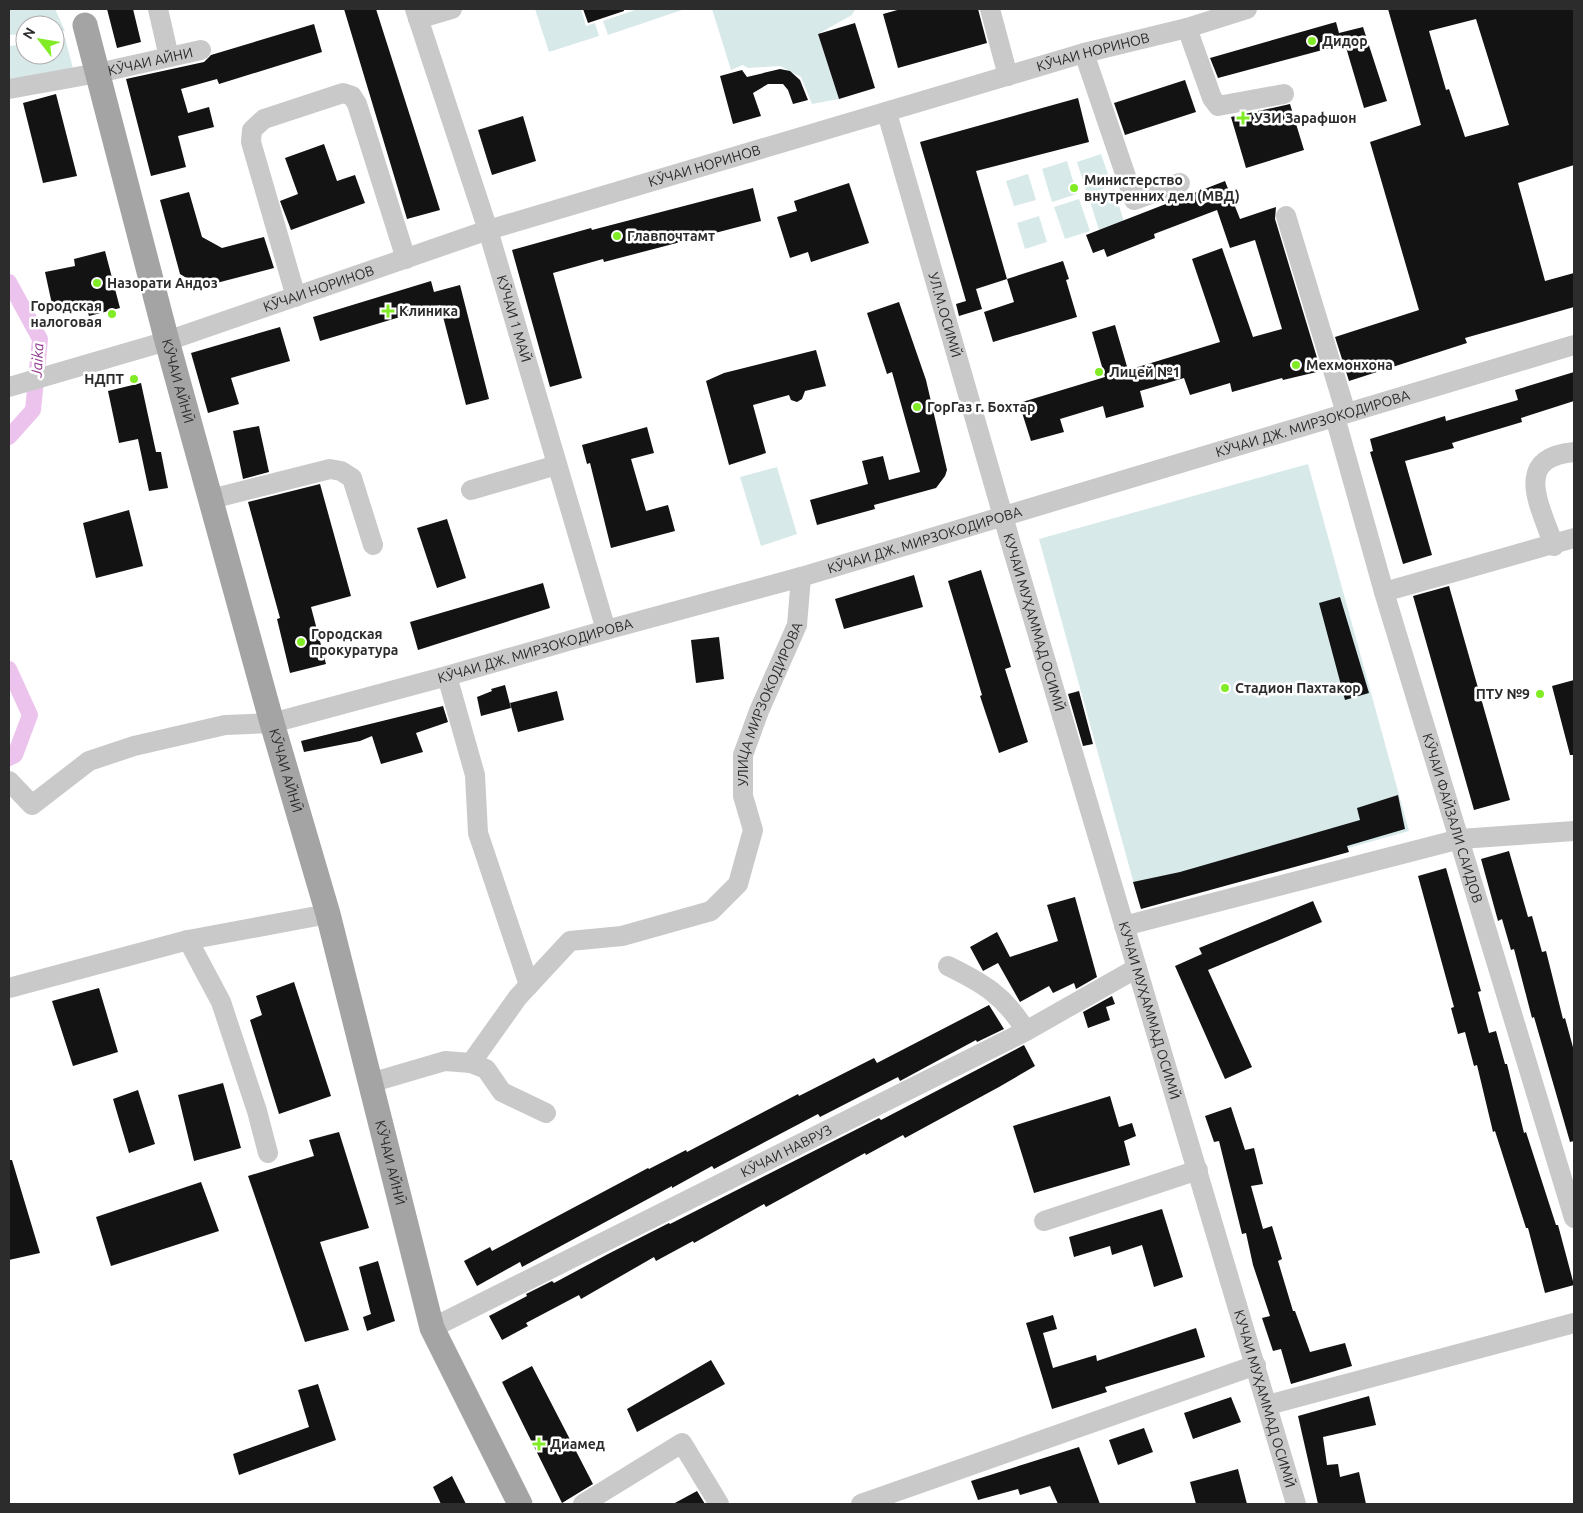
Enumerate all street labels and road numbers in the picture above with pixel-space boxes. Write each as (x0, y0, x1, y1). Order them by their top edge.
street label: КӮЧАИ НОРИНОВ (1035, 29, 1151, 75)
street label: КӮЧАИ АЙНИ (106, 44, 194, 79)
street label: КӮЧАИ НОРИНОВ (646, 141, 763, 190)
street label: КӮЧАИ НОРИНОВ (261, 262, 376, 315)
street label: УЛ.М.ОСИМЙ (925, 270, 966, 359)
street label: КӮЧАИ 1 МАЙ (494, 273, 535, 364)
street label: КӮЧАИ АЙНӢ (159, 337, 197, 425)
street label: КӮЧАИ ДЖ. МИРЗОКОДИРОВА (1214, 387, 1412, 460)
street label: КӮЧАИ ДЖ. МИРЗОКОДИРОВА (826, 503, 1024, 577)
street label: КУЧАИ МУҲАММАД ОСИМЙ (1000, 531, 1069, 713)
street label: КӮЧАИ ДЖ. МИРЗОКОДИРОВА (436, 615, 634, 686)
street label: УЛИЦА МИРЗОКОДИРОВА (734, 619, 805, 786)
street label: КӮЧАИ АЙНӢ (266, 727, 306, 814)
street label: КӮЧАИ ФАЙЗАЛИ САИДОВ (1419, 731, 1486, 905)
street label: КУЧАИ МУҲАММАД ОСИМЙ (1116, 920, 1184, 1101)
street label: КӮЧАИ АЙНӢ (372, 1119, 409, 1207)
street label: КӮЧАИ НАВРУЗ (738, 1121, 834, 1180)
street label: КУЧАИ МУҲАММАД ОСИМЙ (1231, 1308, 1300, 1489)

